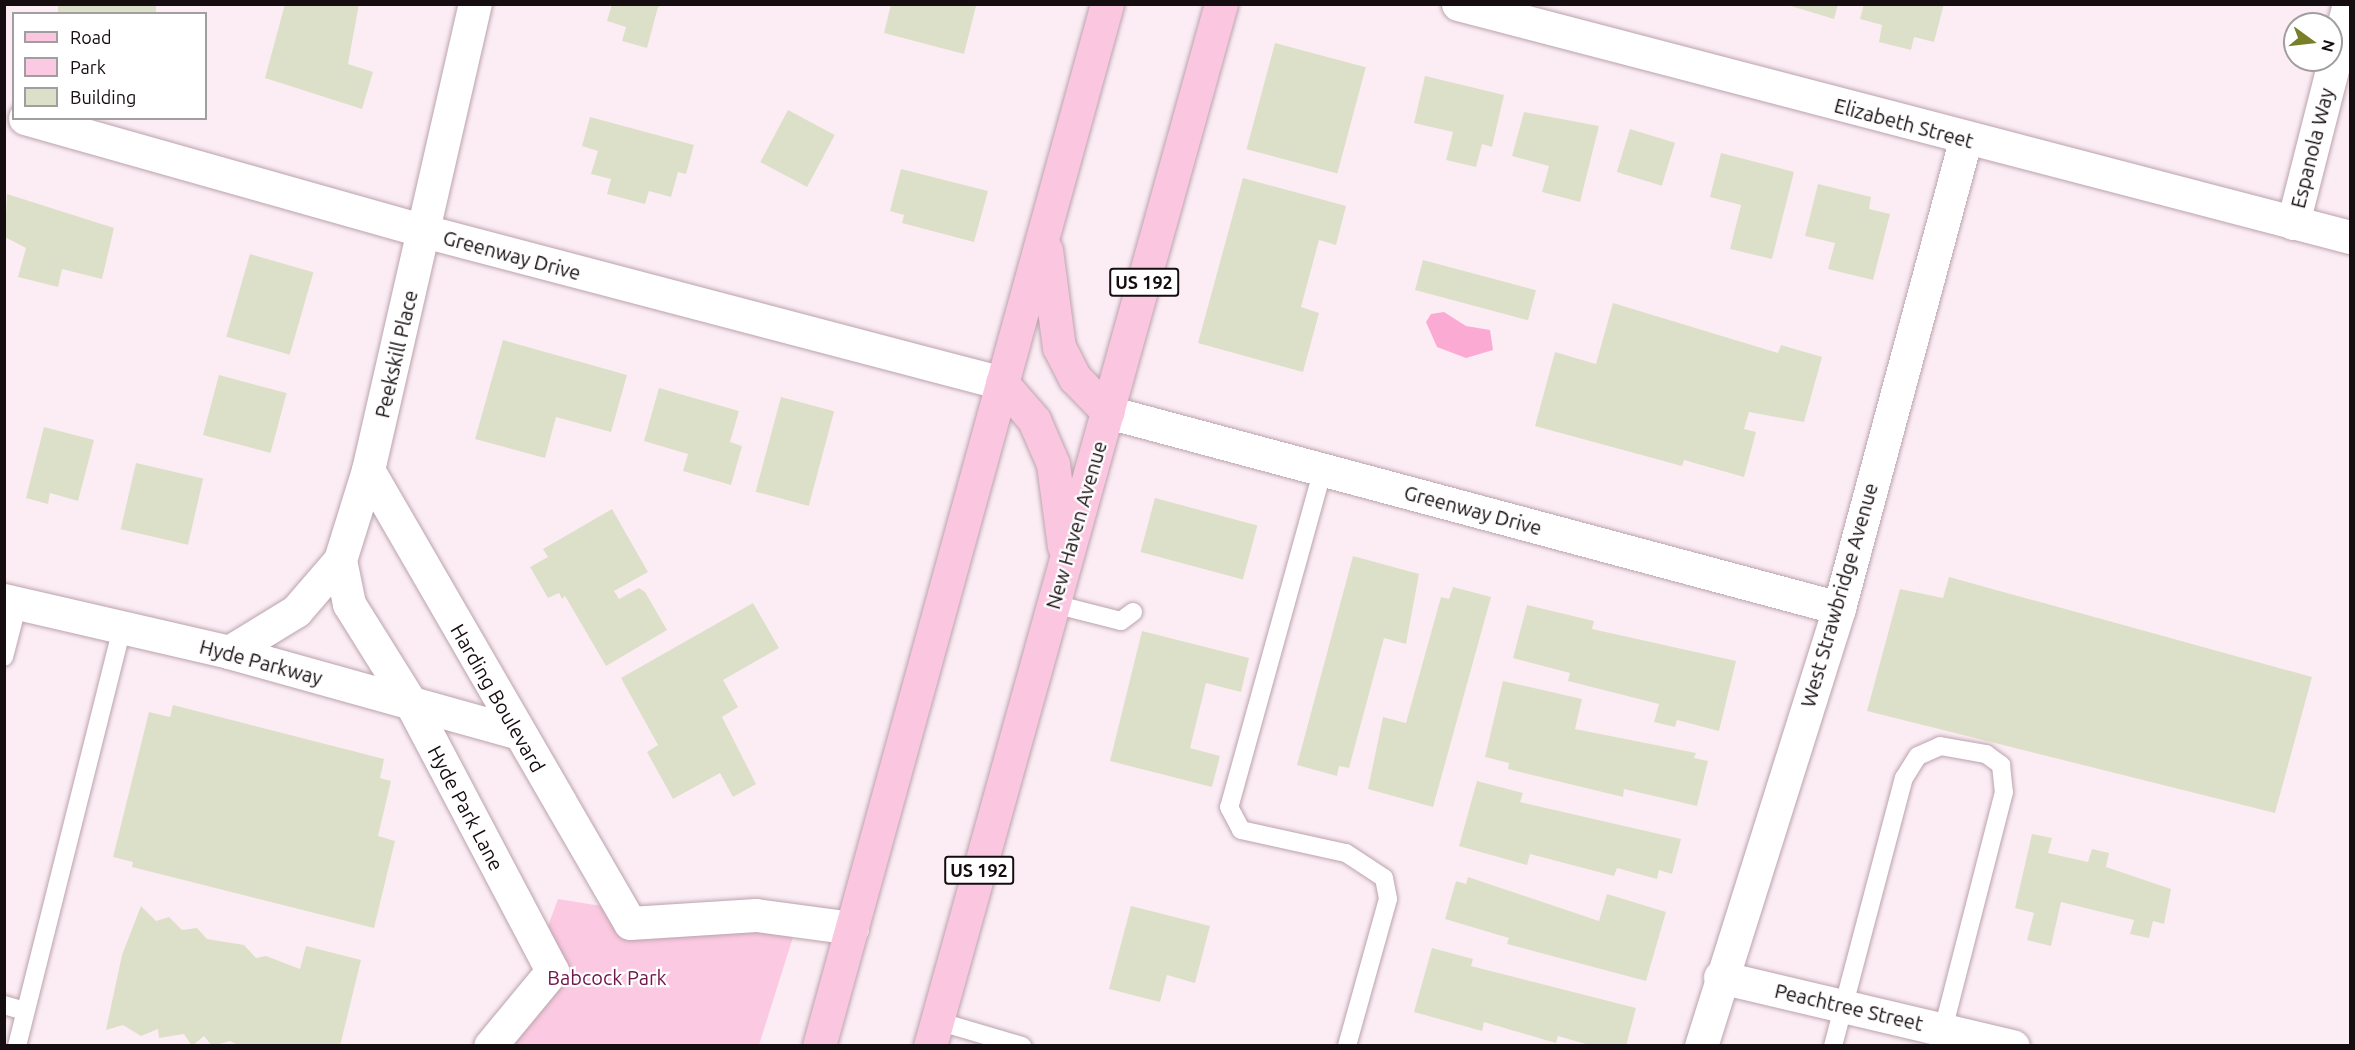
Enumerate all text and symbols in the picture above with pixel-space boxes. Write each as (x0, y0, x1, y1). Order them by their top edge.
legend (12, 12, 207, 120)
north arrow (2283, 12, 2343, 72)
text: Road (70, 27, 112, 47)
text: N (2318, 38, 2339, 54)
text: Park (70, 57, 106, 77)
street label: Espanola Way (2285, 85, 2339, 211)
text: Building (70, 87, 136, 107)
street label: Elizabeth Street (1832, 93, 1976, 153)
street label: Greenway Drive (441, 225, 583, 285)
road number: US 192 (1108, 267, 1180, 297)
street label: Peekskill Place (370, 288, 422, 420)
street label: New Haven Avenue (1041, 438, 1111, 612)
street label: Greenway Drive (1402, 480, 1544, 540)
street label: West Strawbridge Avenue (1795, 480, 1883, 710)
street label: Harding Boulevard (446, 620, 550, 776)
street label: Hyde Parkway (197, 634, 325, 690)
street label: Hyde Park Lane (423, 741, 509, 875)
road number: US 192 (943, 855, 1015, 885)
park label: Babcock Park (547, 965, 667, 989)
street label: Peachtree Street (1772, 978, 1926, 1036)

